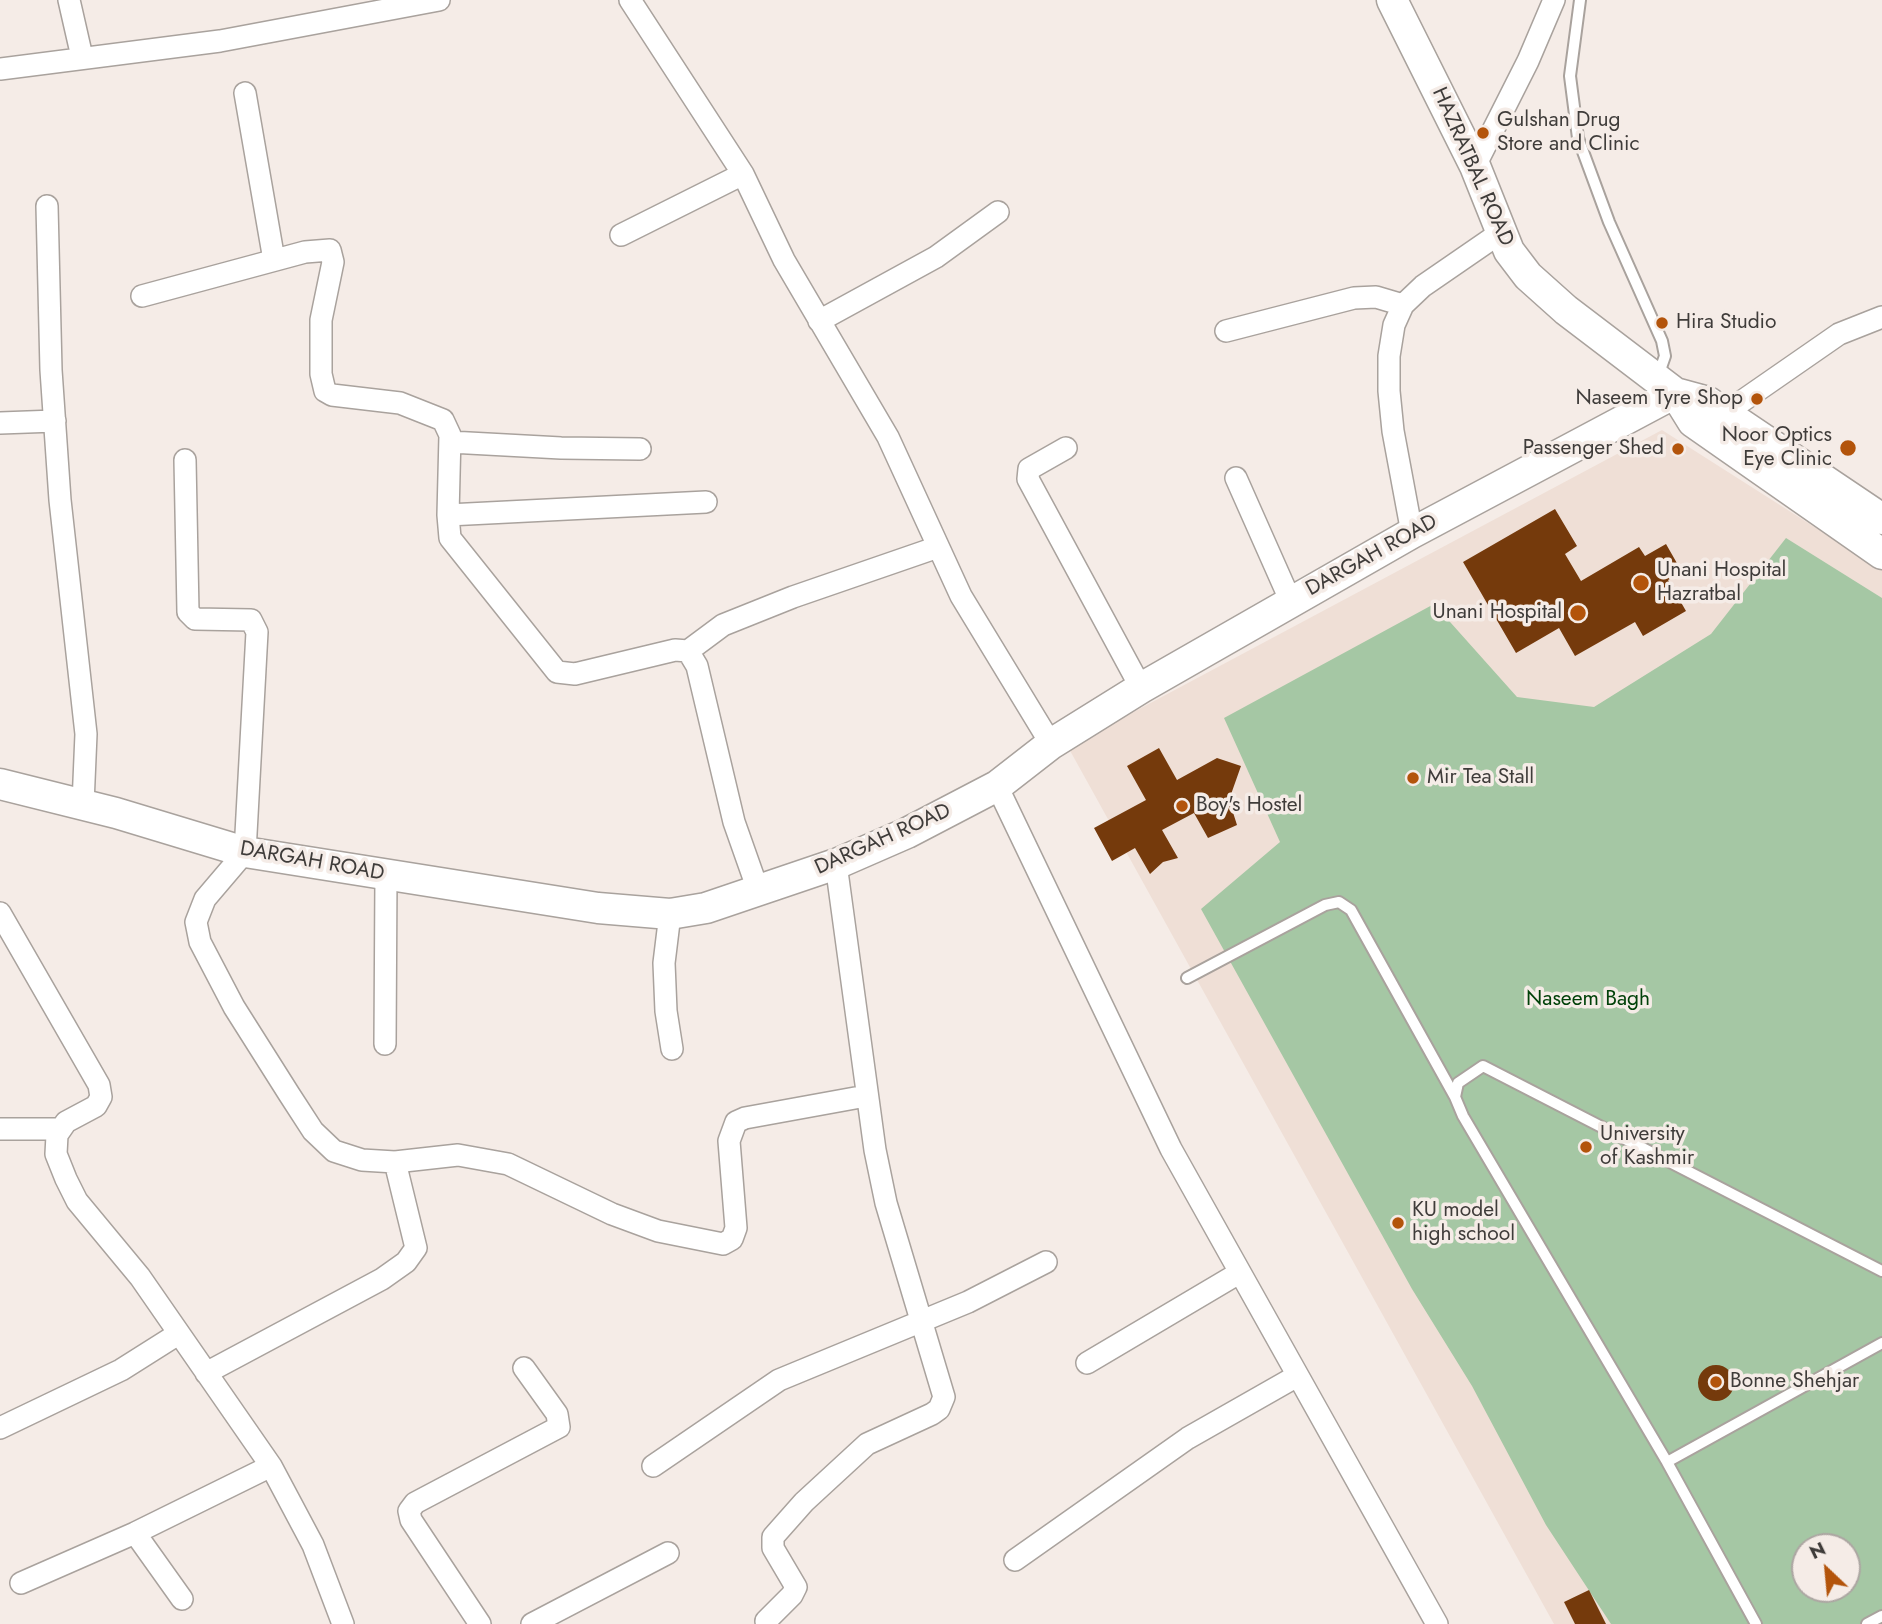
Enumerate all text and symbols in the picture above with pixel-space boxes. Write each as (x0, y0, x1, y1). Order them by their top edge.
street label: HAZRATBAL ROAD (1426, 84, 1518, 250)
place label: Gulshan Drug Store and Clinic (1497, 108, 1640, 158)
marker: Gulshan Drug Store and Clinic (1475, 125, 1491, 141)
place label: Hira Studio (1676, 310, 1777, 336)
marker: Hira Studio (1654, 315, 1670, 331)
place label: Naseem Tyre Shop (1576, 386, 1743, 412)
marker: Naseem Tyre Shop (1749, 391, 1765, 407)
place label: Noor Optics Eye Clinic (1722, 423, 1832, 473)
place label: Passenger Shed (1523, 436, 1664, 462)
marker: Noor Optics Eye Clinic (1838, 438, 1858, 458)
marker: Passenger Shed (1670, 441, 1686, 457)
street label: DARGAH ROAD (1302, 510, 1442, 602)
place label: Unani Hospital Hazratbal (1657, 558, 1786, 608)
marker: Unani Hospital Hazratbal (1631, 573, 1651, 593)
place label: Unani Hospital (1433, 600, 1562, 626)
marker: Unani Hospital (1568, 603, 1588, 623)
place label: Mir Tea Stall (1427, 765, 1534, 791)
marker: Mir Tea Stall (1405, 770, 1421, 786)
place label: Boy's Hostel (1196, 793, 1302, 819)
marker: Boy's Hostel (1174, 798, 1190, 814)
street label: DARGAH ROAD (811, 799, 955, 881)
street label: DARGAH ROAD (238, 837, 386, 887)
park label: Naseem Bagh (1526, 987, 1650, 1013)
place label: University of Kashmir (1600, 1122, 1694, 1172)
marker: University of Kashmir (1578, 1139, 1594, 1155)
place label: KU model high school (1412, 1198, 1515, 1248)
marker: KU model high school (1390, 1215, 1406, 1231)
place label: Bonne Shehjar (1730, 1369, 1859, 1395)
marker: Bonne Shehjar (1708, 1374, 1724, 1390)
north arrow (1791, 1533, 1861, 1603)
text: N (1805, 1535, 1830, 1566)

